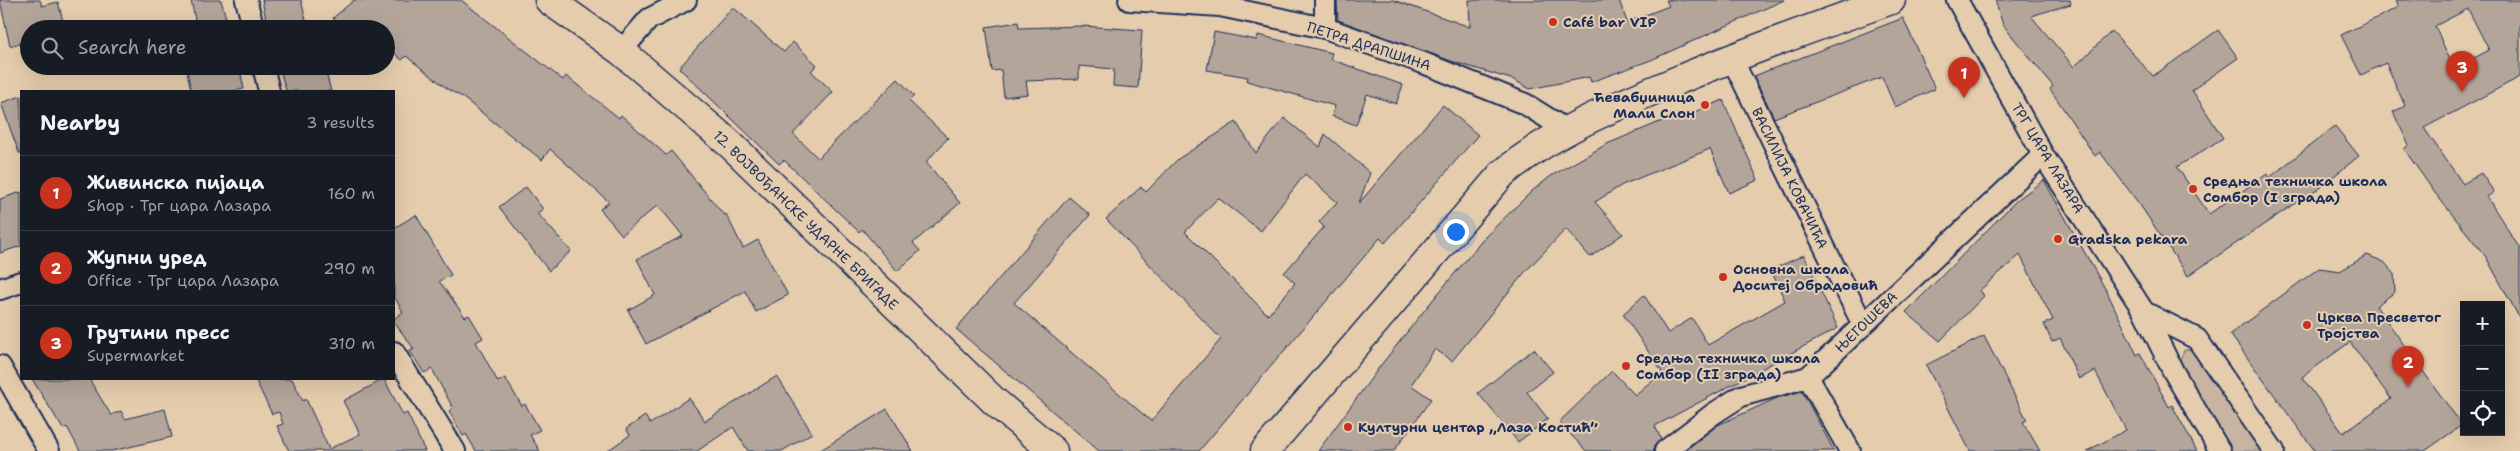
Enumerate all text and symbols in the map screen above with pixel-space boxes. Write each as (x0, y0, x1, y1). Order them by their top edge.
place label: Café bar VIP (1563, 13, 1656, 31)
marker: Café bar VIP (1547, 16, 1559, 28)
street label: ПЕТРА ДРАПШИНА (1305, 17, 1433, 75)
search box (20, 20, 395, 75)
icon: search (38, 34, 66, 62)
text: Search here (78, 35, 187, 60)
pin: 3 (2446, 51, 2478, 92)
pin: 1 (1948, 57, 1980, 98)
place label: Ћевабџиница Мали Слон (1593, 88, 1695, 122)
marker: Ћевабџиница Мали Слон (1699, 99, 1711, 111)
street label: ТРГ ЦАРА ЛАЗАРА (2008, 99, 2088, 217)
street label: ВАСИЛИЈА КОВАЧИЋА (1748, 104, 1832, 252)
text: Nearby (40, 109, 120, 137)
text: 3 results (306, 112, 375, 133)
street label: 12. ВОЈВОЂАНСКЕ УДАРНЕ БРИГАДЕ (709, 126, 903, 314)
text: Живинска пијаца (87, 170, 264, 195)
place label: Средња техничка школа Сомбор (I зграда) (2203, 172, 2388, 206)
text: 1 (52, 183, 60, 204)
text: 160 m (328, 183, 375, 204)
marker: Средња техничка школа Сомбор (I зграда) (2187, 183, 2199, 195)
text: Shop · Трг цара Лазара (87, 195, 271, 216)
your location (1443, 219, 1469, 245)
place label: Gradska pekara (2068, 230, 2188, 248)
marker: Gradska pekara (2052, 233, 2064, 245)
text: Жупни уред (87, 245, 206, 270)
text: 2 (50, 258, 62, 279)
text: 290 m (323, 258, 375, 279)
place label: Основна школа Доситеј Обрадовић (1733, 260, 1879, 294)
text: Office · Трг цара Лазара (87, 270, 279, 291)
marker: Основна школа Доситеј Обрадовић (1717, 271, 1729, 283)
street label: ЊЕГОШЕВА (1831, 288, 1901, 356)
map controls (2460, 301, 2505, 436)
button: + (2460, 301, 2505, 346)
place label: Црква Пресветог Тројства (2317, 308, 2442, 342)
marker: Црква Пресветог Тројства (2301, 319, 2313, 331)
text: Грутини пресс (87, 320, 230, 345)
text: 3 (50, 333, 62, 354)
text: 310 m (328, 333, 375, 354)
text: Supermarket (87, 345, 184, 366)
pin: 2 (2392, 346, 2424, 387)
button: − (2460, 346, 2505, 391)
place label: Средња техничка школа Сомбор (II зграда) (1636, 349, 1821, 383)
marker: Средња техничка школа Сомбор (II зграда) (1620, 360, 1632, 372)
button: locate (2460, 391, 2505, 436)
place label: Културни центар „Лаза Костић” (1358, 418, 1598, 436)
marker: Културни центар „Лаза Костић” (1342, 421, 1354, 433)

